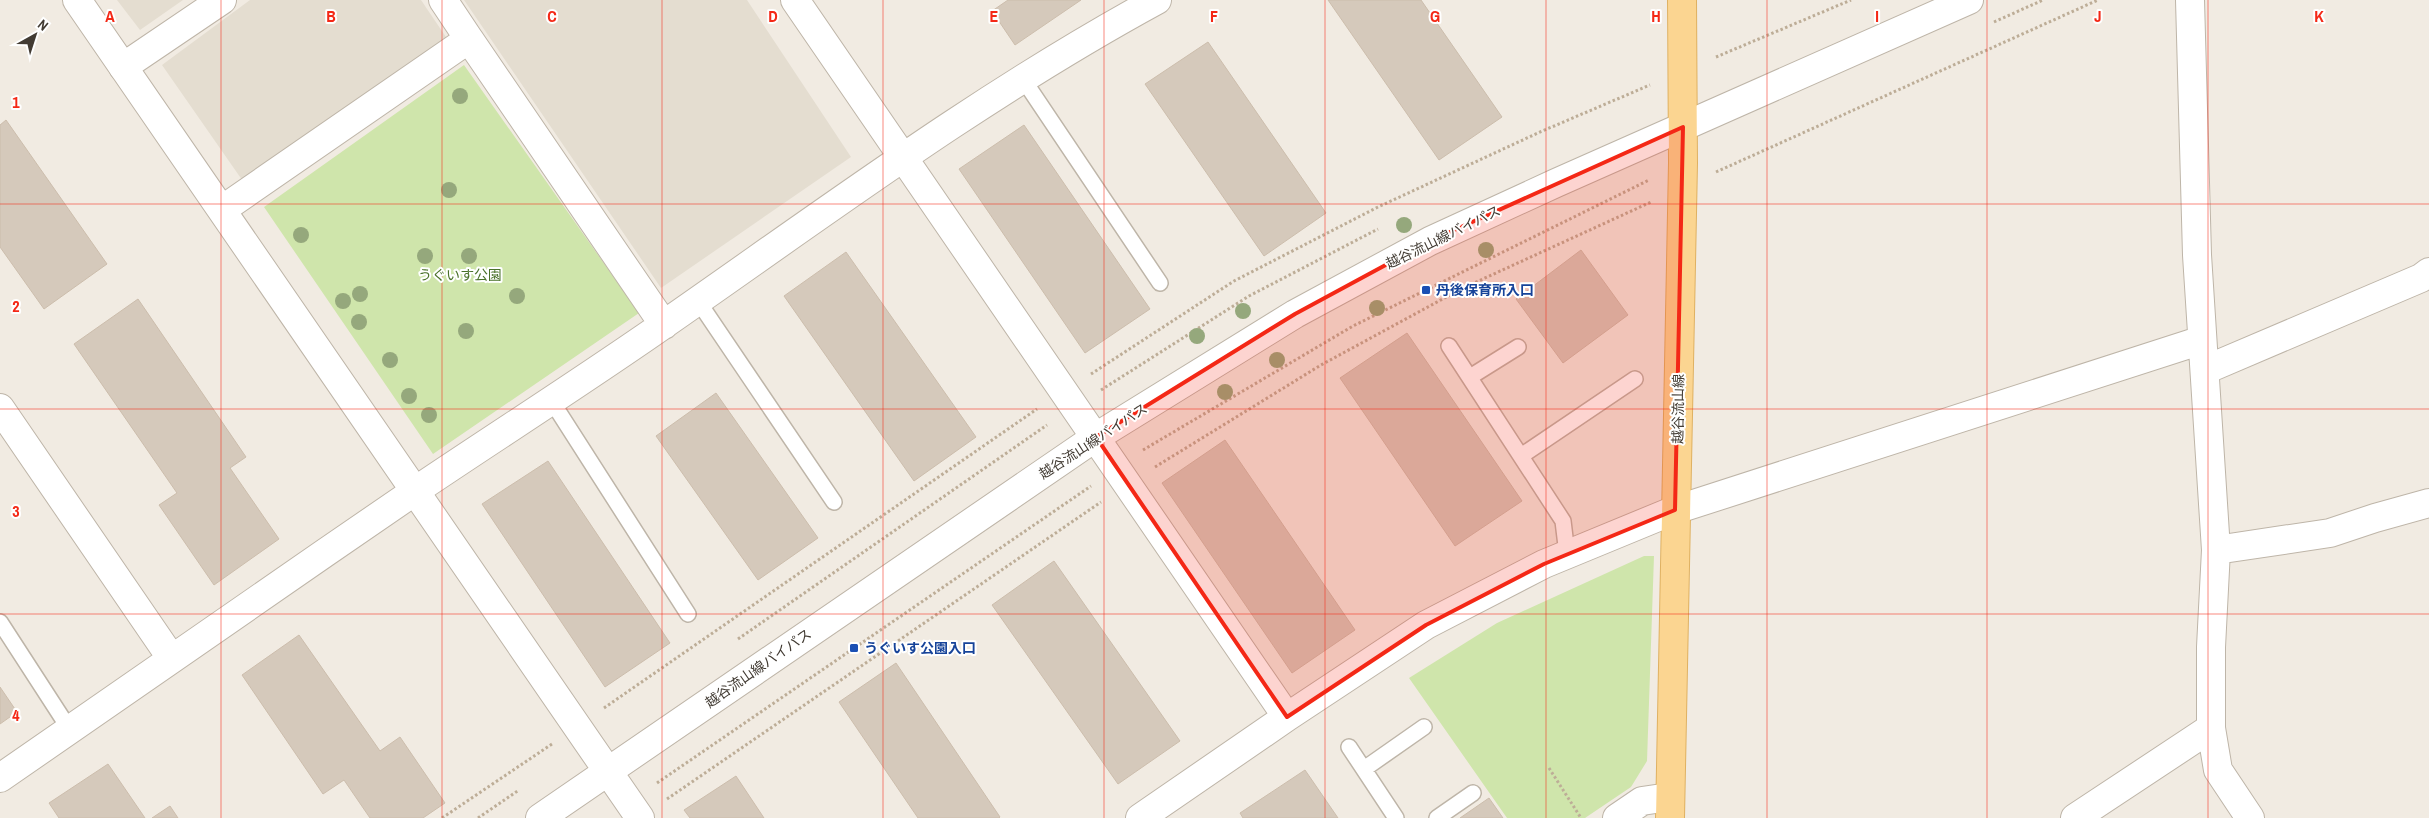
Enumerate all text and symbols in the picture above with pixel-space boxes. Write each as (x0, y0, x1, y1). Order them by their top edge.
text: A (105, 5, 115, 27)
text: B (326, 5, 336, 27)
text: C (547, 5, 557, 27)
text: D (768, 5, 778, 27)
text: E (990, 5, 999, 27)
text: F (1210, 5, 1218, 27)
text: G (1430, 5, 1440, 27)
text: H (1651, 5, 1661, 27)
text: I (1875, 5, 1879, 27)
text: J (2094, 5, 2102, 27)
text: K (2314, 5, 2324, 27)
north arrow (10, 10, 60, 60)
text: N (34, 15, 52, 35)
text: 1 (12, 91, 20, 113)
street label: 越谷流山線バイパス (1383, 201, 1503, 273)
park label: うぐいす公園 (418, 266, 502, 284)
place label: 丹後保育所入口 (1436, 281, 1534, 299)
marker: 丹後保育所入口 (1420, 284, 1432, 296)
text: 2 (12, 295, 20, 317)
street label: 越谷流山線 (1668, 374, 1688, 444)
street label: 越谷流山線バイパス (1035, 399, 1151, 483)
text: 3 (12, 500, 20, 522)
street label: 越谷流山線バイパス (701, 625, 815, 711)
place label: うぐいす公園入口 (864, 639, 976, 657)
marker: うぐいす公園入口 (848, 642, 860, 654)
text: 4 (12, 704, 20, 726)

